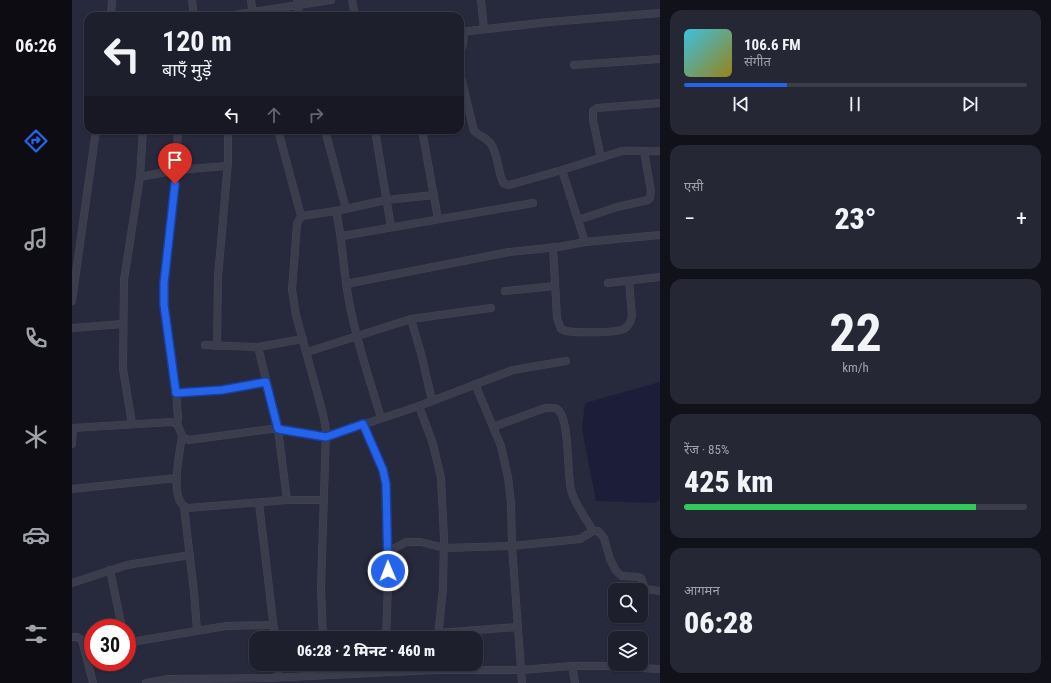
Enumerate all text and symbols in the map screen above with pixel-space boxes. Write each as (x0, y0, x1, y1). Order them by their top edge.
text: 120 m (162, 25, 232, 58)
icon: left (96, 28, 148, 80)
text: 06:26 (15, 35, 57, 56)
text: 106.6 FM (744, 36, 801, 54)
text: संगीत (744, 54, 771, 69)
text: बाएँ मुड़ें (162, 59, 211, 80)
icon: previous (730, 93, 752, 115)
icon: pause (844, 93, 866, 115)
icon: next (959, 93, 981, 115)
icon: left (221, 104, 243, 126)
icon: ahead (263, 104, 285, 126)
icon: right (305, 104, 327, 126)
icon: directions (22, 127, 50, 155)
pin (158, 143, 192, 184)
icon: arrive (164, 149, 186, 171)
text: एसी (684, 179, 703, 194)
text: 23° (834, 201, 877, 236)
text: − (684, 206, 695, 231)
text: + (1016, 206, 1027, 231)
icon: music (22, 225, 50, 253)
text: 22 (829, 303, 882, 364)
icon: phone (22, 324, 50, 352)
text: km/h (842, 360, 869, 375)
icon: climate (22, 423, 50, 451)
text: रेंज · 85% (684, 442, 729, 457)
text: 425 km (684, 464, 773, 499)
icon: car (22, 521, 50, 549)
position arrow (367, 550, 409, 592)
map controls (608, 583, 648, 671)
button: search (608, 583, 648, 623)
text: आगमन (684, 583, 720, 598)
text: 06:28 (684, 605, 753, 640)
speed limit sign: 30 (84, 619, 136, 671)
icon: filters (22, 620, 50, 648)
button: layers (608, 631, 648, 671)
text: 06:28 · 2 मिनट · 460 m (297, 642, 435, 660)

